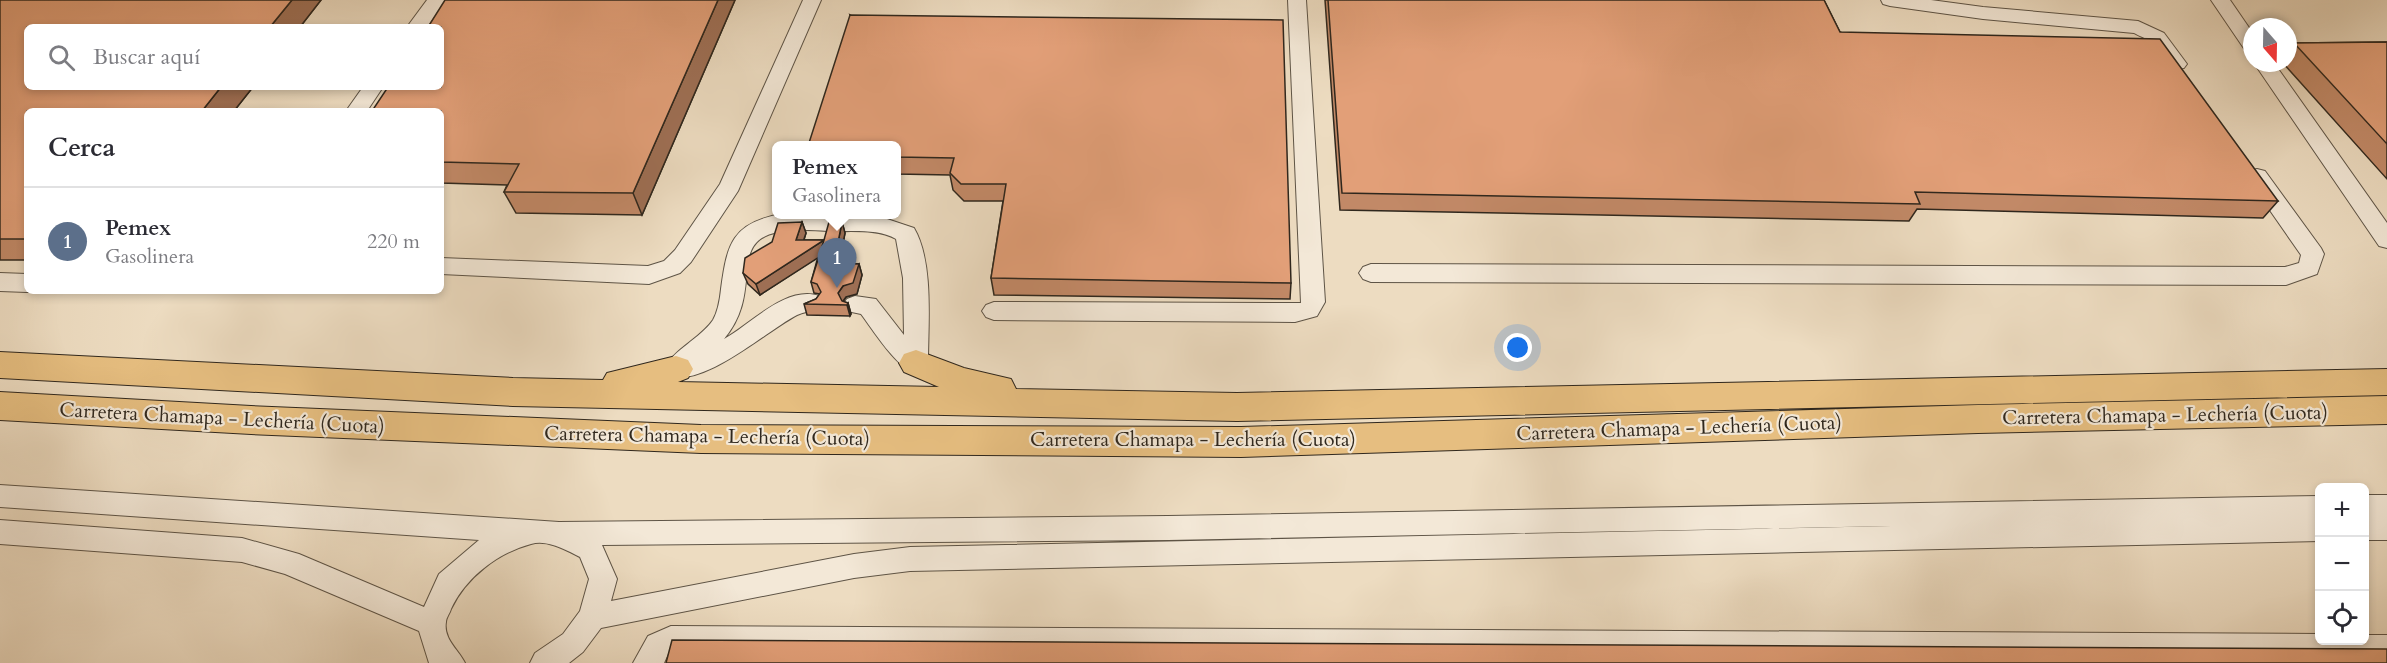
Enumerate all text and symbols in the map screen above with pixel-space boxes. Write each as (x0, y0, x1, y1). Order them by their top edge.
north arrow (2243, 18, 2297, 72)
search box (24, 24, 444, 90)
icon: search (45, 41, 78, 74)
text: Buscar aquí (93, 42, 200, 72)
text: Cerca (48, 130, 115, 165)
popup (772, 141, 901, 219)
text: Pemex (792, 152, 858, 182)
text: Gasolinera (792, 182, 881, 209)
text: Pemex (105, 213, 171, 243)
text: 1 (62, 228, 73, 255)
text: 220 m (367, 228, 420, 255)
pin: 1 (818, 238, 856, 288)
text: Gasolinera (105, 243, 194, 270)
your location (1503, 333, 1532, 362)
street label: Carretera Chamapa - Lechería (Cuota) (59, 396, 385, 440)
street label: Carretera Chamapa - Lechería (Cuota) (2002, 399, 2328, 431)
street label: Carretera Chamapa - Lechería (Cuota) (1516, 409, 1842, 447)
street label: Carretera Chamapa - Lechería (Cuota) (544, 420, 870, 452)
street label: Carretera Chamapa - Lechería (Cuota) (1030, 426, 1356, 453)
map controls (2315, 483, 2369, 645)
button: + (2315, 483, 2369, 537)
button: − (2315, 537, 2369, 591)
button: locate (2315, 591, 2369, 645)

